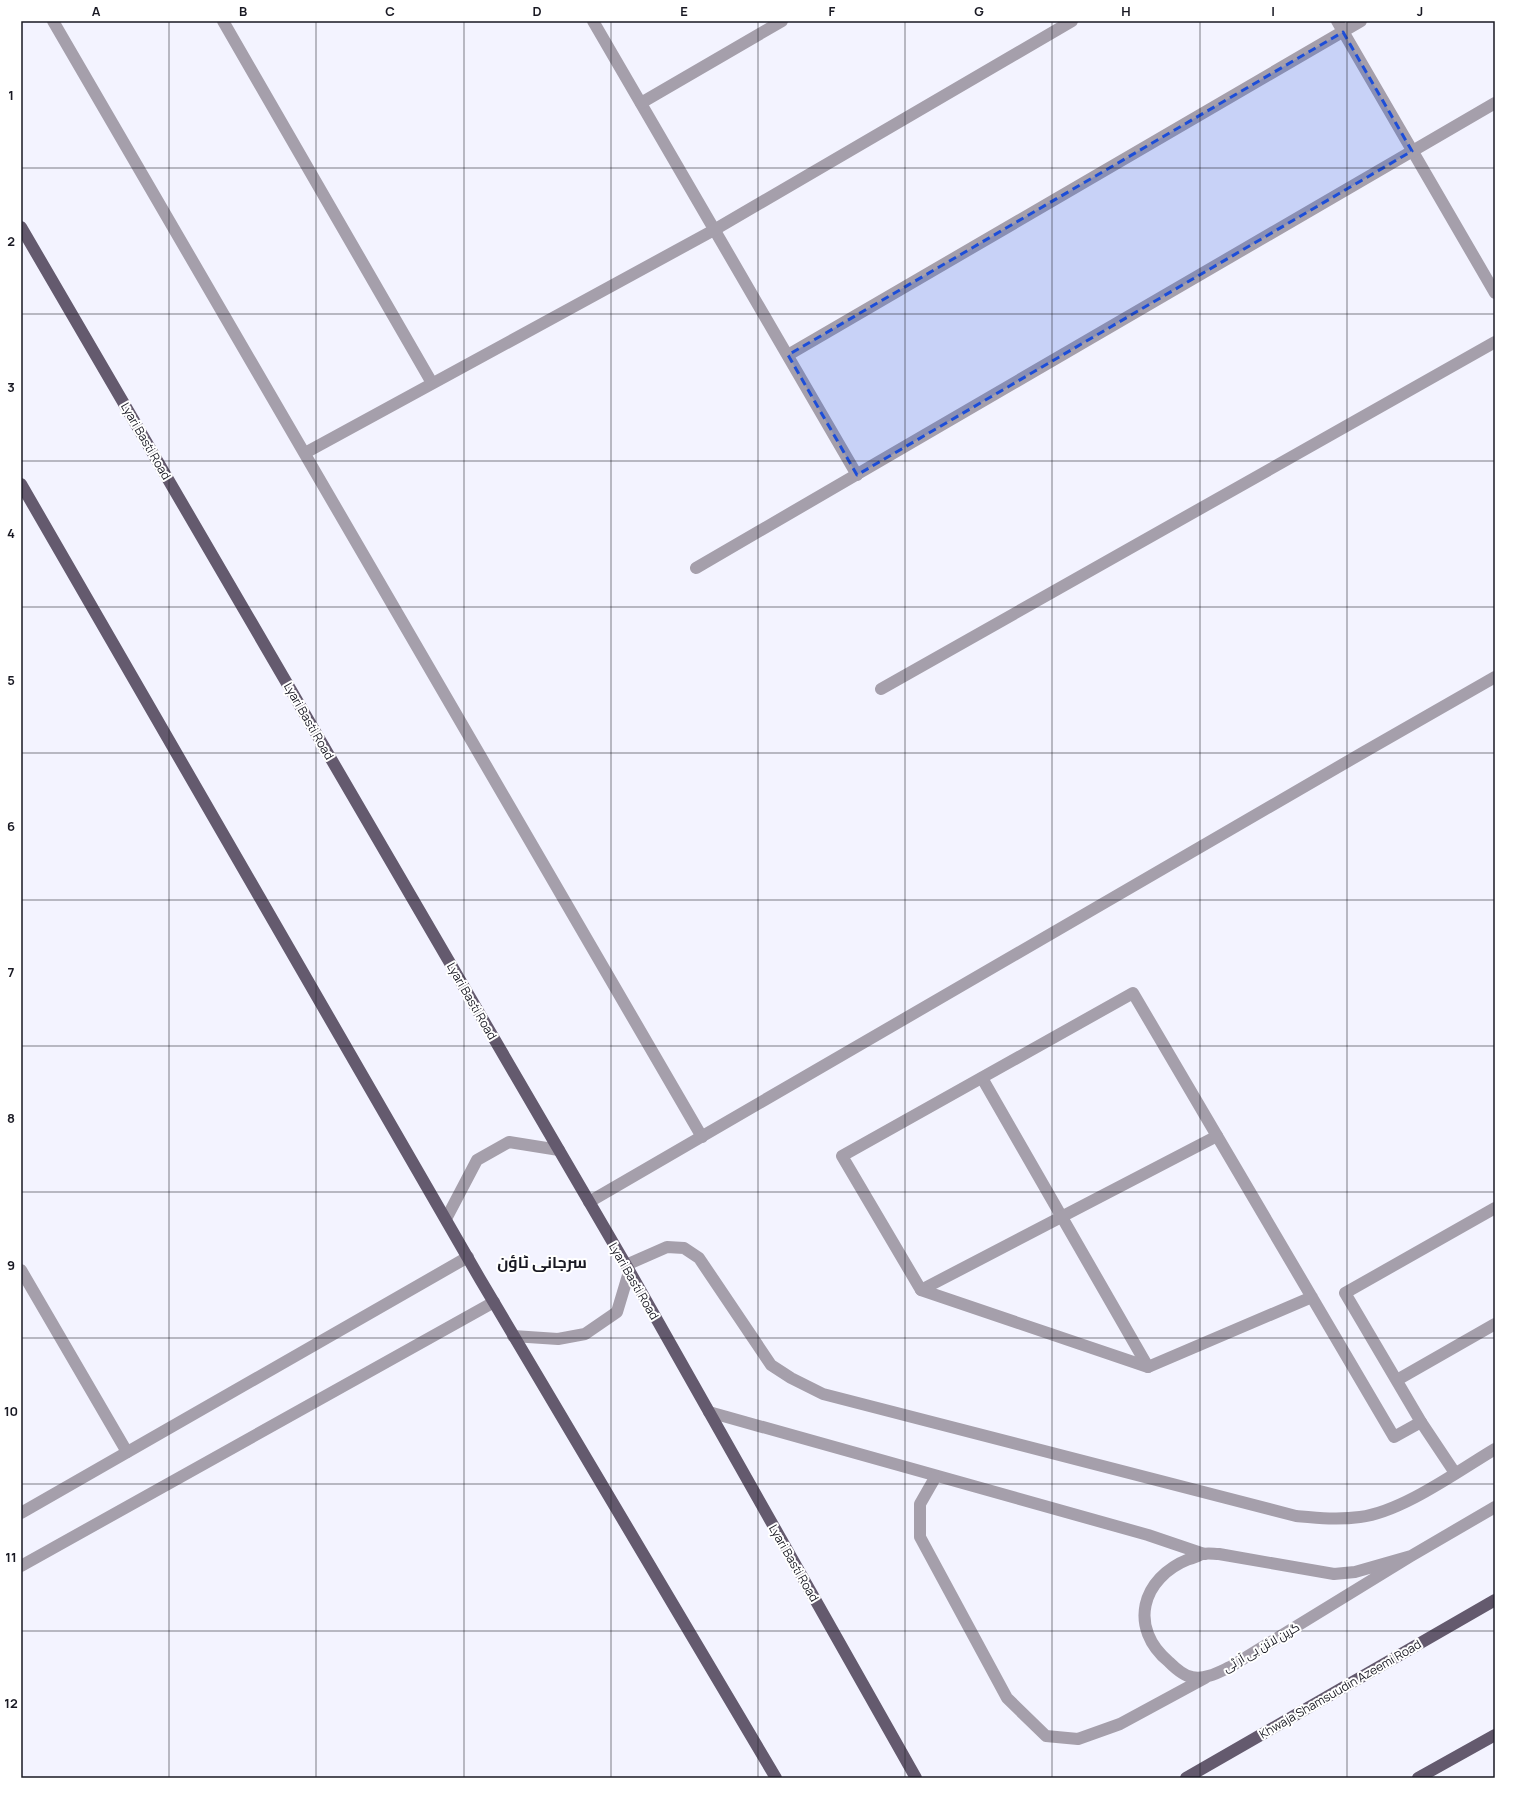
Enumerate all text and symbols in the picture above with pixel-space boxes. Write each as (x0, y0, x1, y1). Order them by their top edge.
text: A (92, 2, 101, 20)
text: B (239, 2, 247, 20)
text: C (385, 2, 395, 20)
text: D (532, 2, 542, 20)
text: E (680, 2, 688, 20)
text: F (829, 2, 836, 20)
text: G (974, 2, 984, 20)
text: H (1121, 2, 1131, 20)
text: I (1271, 2, 1275, 20)
text: J (1417, 2, 1423, 20)
text: 1 (8, 86, 14, 104)
text: 2 (7, 232, 15, 250)
text: 3 (7, 378, 15, 396)
street label: Lyari Basti Road (117, 399, 175, 483)
text: 4 (7, 524, 15, 542)
text: 5 (7, 671, 15, 689)
street label: Lyari Basti Road (280, 679, 338, 763)
text: 6 (7, 817, 15, 835)
street label: Lyari Basti Road (443, 959, 501, 1043)
text: 7 (8, 963, 15, 981)
text: 8 (7, 1109, 15, 1127)
street label: Lyari Basti Road (605, 1239, 663, 1323)
district label: سرجانی ٹاؤن (497, 1251, 587, 1273)
text: 9 (7, 1256, 15, 1274)
text: 10 (4, 1402, 18, 1420)
street label: Lyari Basti Road (765, 1521, 823, 1605)
text: 11 (5, 1548, 17, 1566)
street label: گرین لائن بی آر ٹی (1219, 1618, 1303, 1676)
street label: Khwaja Shamsuudin Azeemi Road (1256, 1636, 1424, 1742)
text: 12 (4, 1694, 18, 1712)

